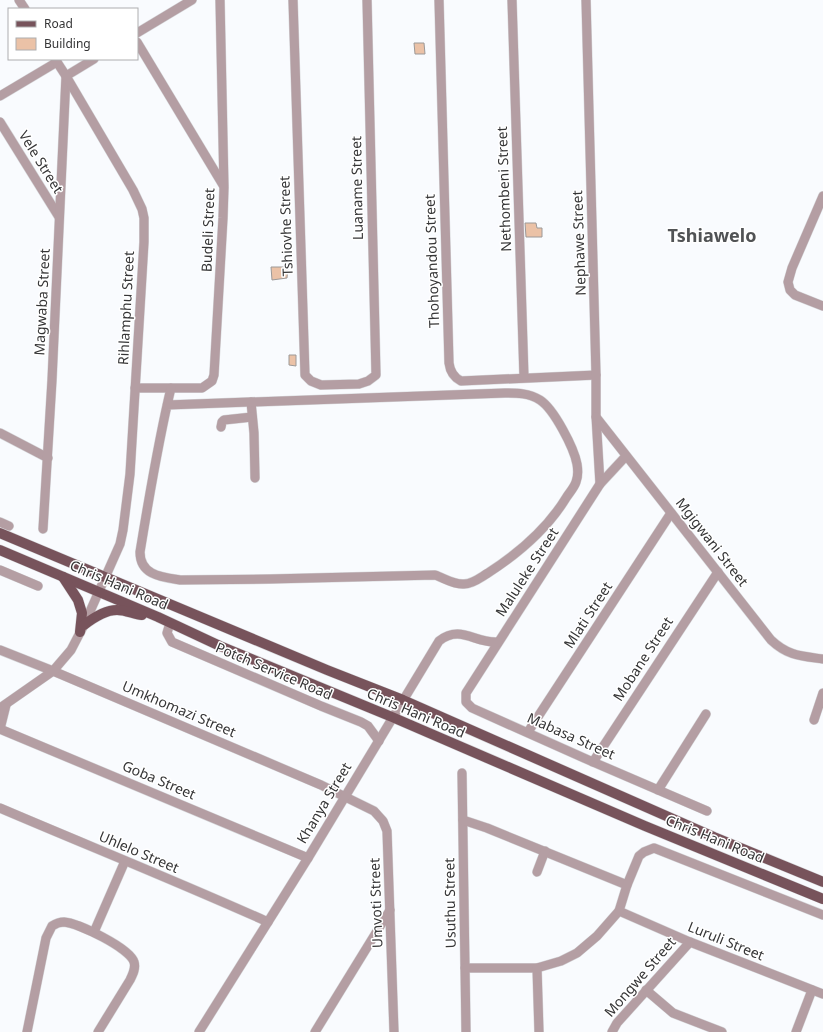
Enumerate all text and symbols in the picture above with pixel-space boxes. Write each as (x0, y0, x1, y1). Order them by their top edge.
legend (8, 8, 138, 60)
text: Road (44, 15, 73, 32)
text: Building (44, 35, 91, 52)
street label: Nethombeni Street (492, 126, 515, 252)
street label: Vele Street (15, 127, 68, 197)
street label: Luaname Street (346, 136, 367, 240)
street label: Tshiovhe Street (274, 175, 297, 277)
street label: Budeli Street (197, 188, 218, 272)
street label: Nephawe Street (567, 190, 590, 296)
street label: Thohoyandou Street (420, 194, 443, 328)
district label: Tshiawelo (668, 223, 756, 247)
street label: Magwaba Street (29, 248, 54, 356)
street label: Rihlamphu Street (113, 250, 138, 365)
street label: Mgigwani Street (672, 494, 753, 590)
street label: Maluleke Street (491, 524, 562, 620)
street label: Chris Hani Road (67, 555, 171, 614)
street label: Mlati Street (559, 578, 616, 652)
street label: Mobane Street (608, 613, 677, 705)
street label: Potch Service Road (213, 637, 335, 704)
street label: Umkhomazi Street (119, 676, 239, 741)
street label: Chris Hani Road (364, 683, 468, 742)
street label: Mabasa Street (524, 708, 618, 763)
street label: Goba Street (120, 756, 199, 803)
street label: Khanya Street (292, 759, 355, 847)
street label: Chris Hani Road (663, 810, 767, 867)
street label: Uhlelo Street (96, 826, 182, 877)
street label: Umvoti Street (364, 858, 387, 948)
street label: Usuthu Street (439, 858, 460, 949)
street label: Luruli Street (685, 917, 767, 964)
street label: Mongwe Street (600, 933, 680, 1021)

